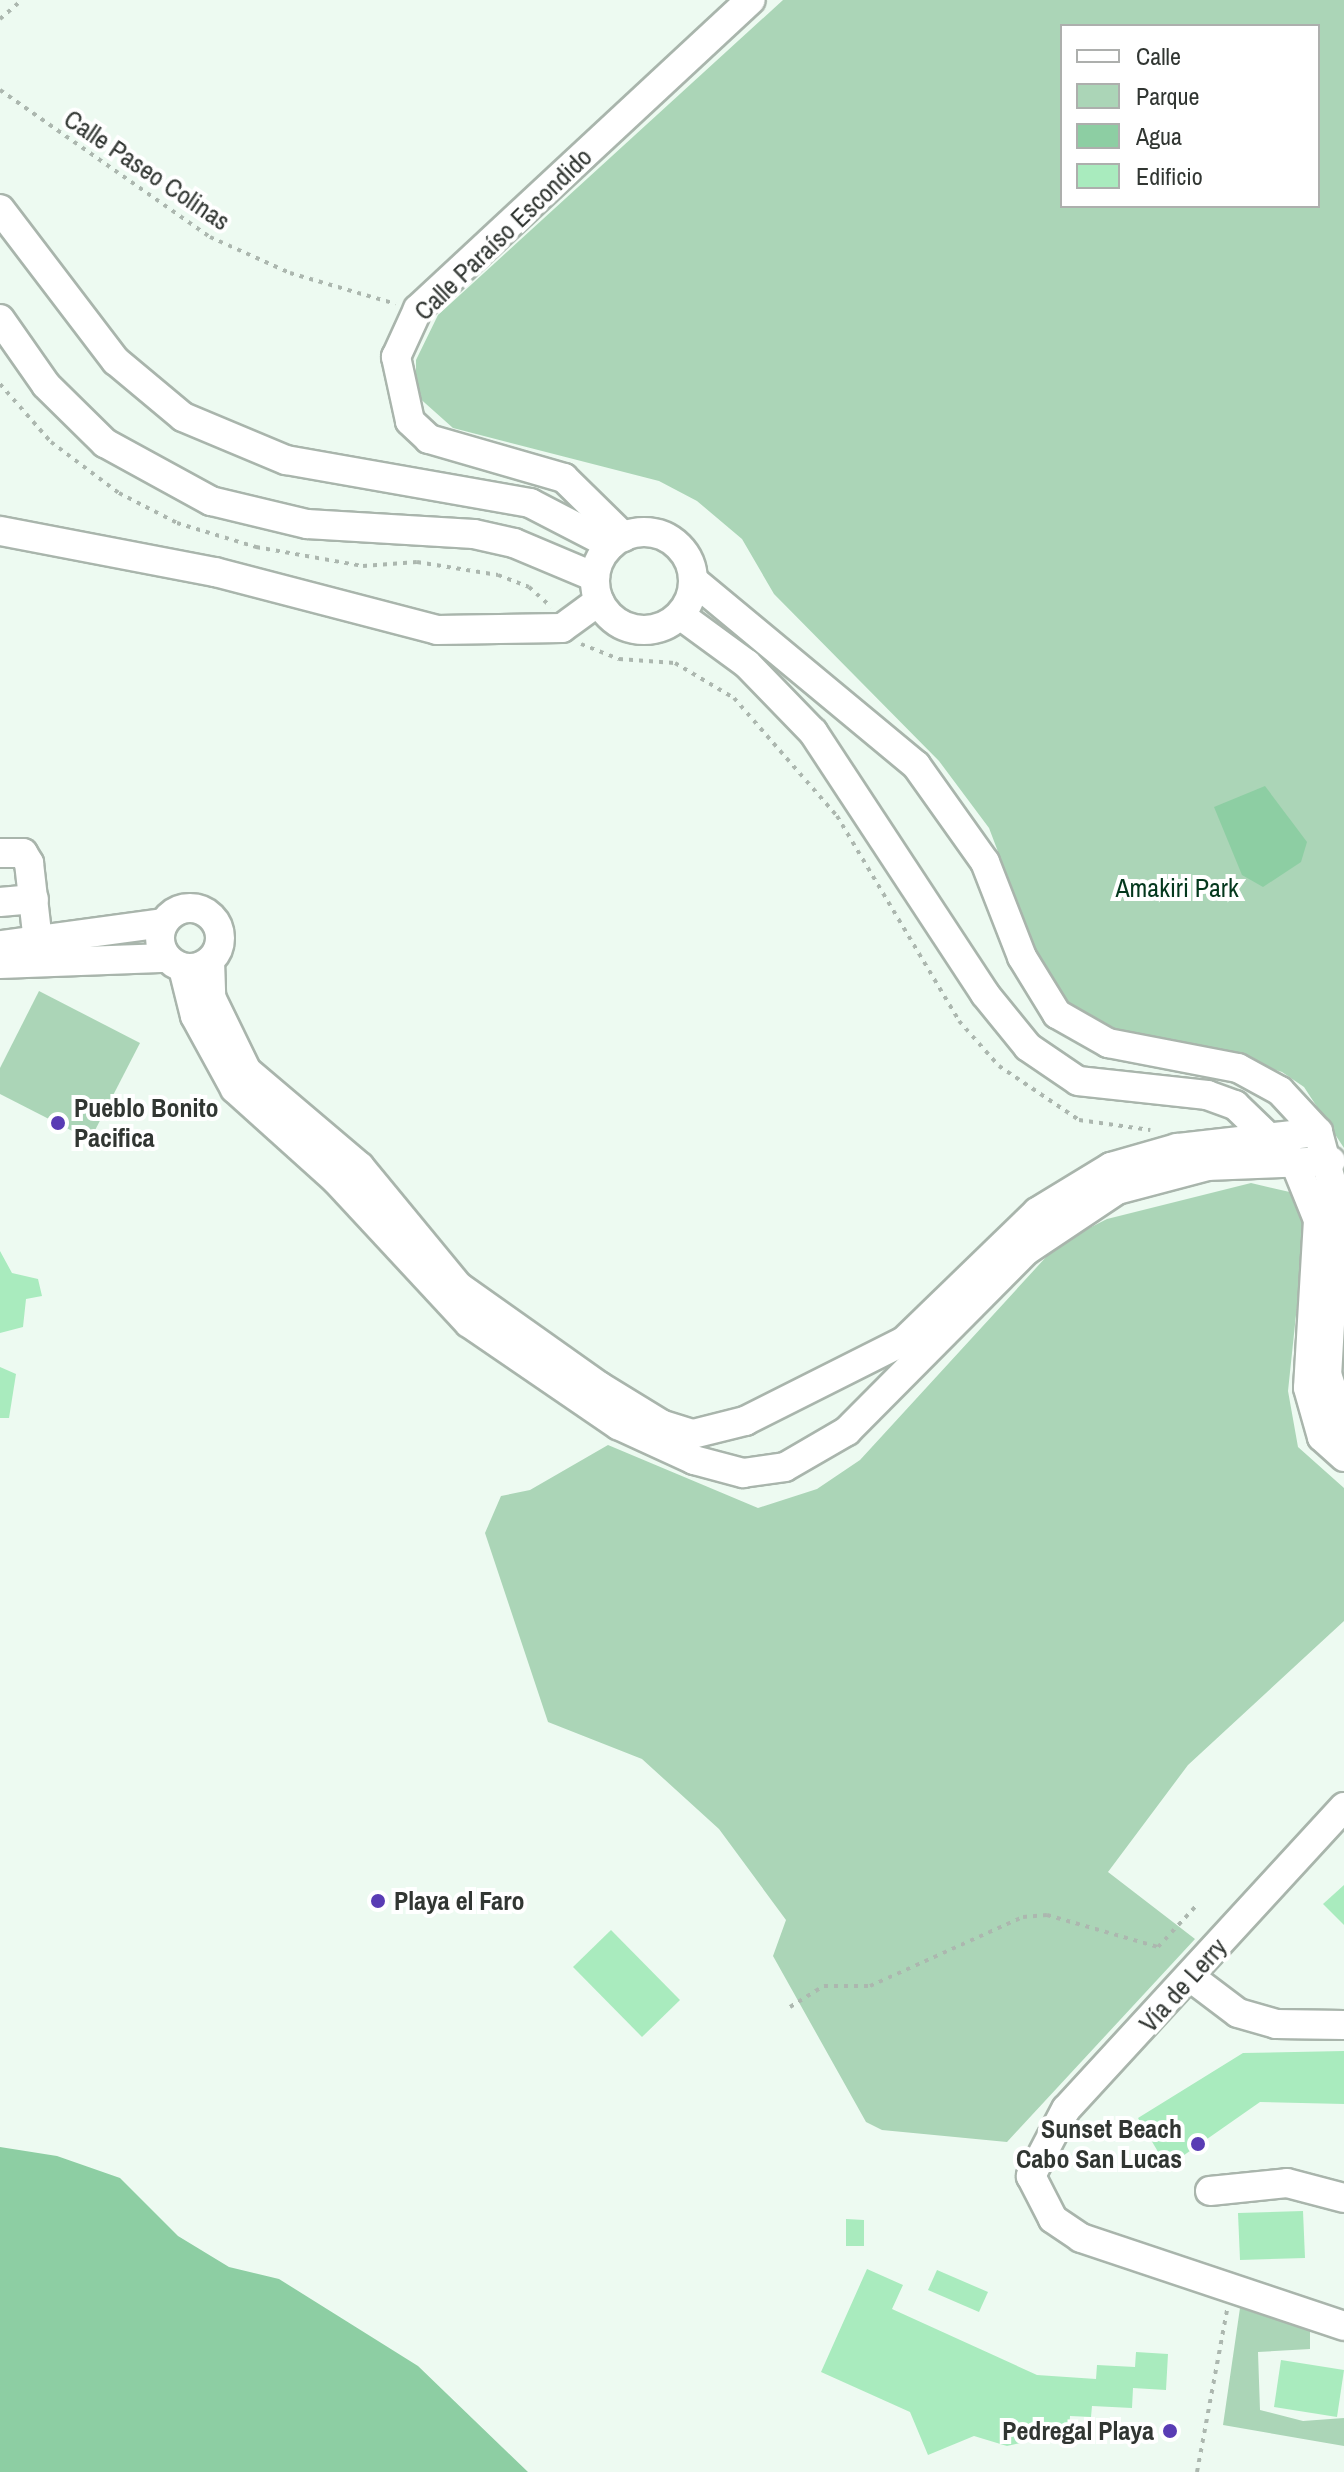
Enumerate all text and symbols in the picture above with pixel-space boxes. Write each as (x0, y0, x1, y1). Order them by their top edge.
legend (1060, 24, 1320, 208)
text: Calle (1136, 40, 1181, 72)
text: Parque (1136, 80, 1199, 112)
street label: Calle Paseo Colinas (58, 103, 236, 237)
text: Agua (1136, 120, 1182, 152)
street label: Calle Paraíso Escondido (408, 141, 598, 327)
text: Edificio (1136, 160, 1203, 192)
park label: Amakiri Park (1115, 872, 1239, 904)
place label: Pueblo Bonito Pacifica (74, 1092, 219, 1154)
marker: Pueblo Bonito Pacifica (49, 1114, 67, 1132)
place label: Playa el Faro (394, 1885, 525, 1917)
marker: Playa el Faro (369, 1892, 387, 1910)
street label: Vía de Lerry (1133, 1932, 1233, 2038)
place label: Sunset Beach Cabo San Lucas (1016, 2113, 1182, 2174)
marker: Sunset Beach Cabo San Lucas (1189, 2135, 1207, 2153)
place label: Pedregal Playa (1002, 2415, 1154, 2447)
marker: Pedregal Playa (1161, 2422, 1179, 2440)

